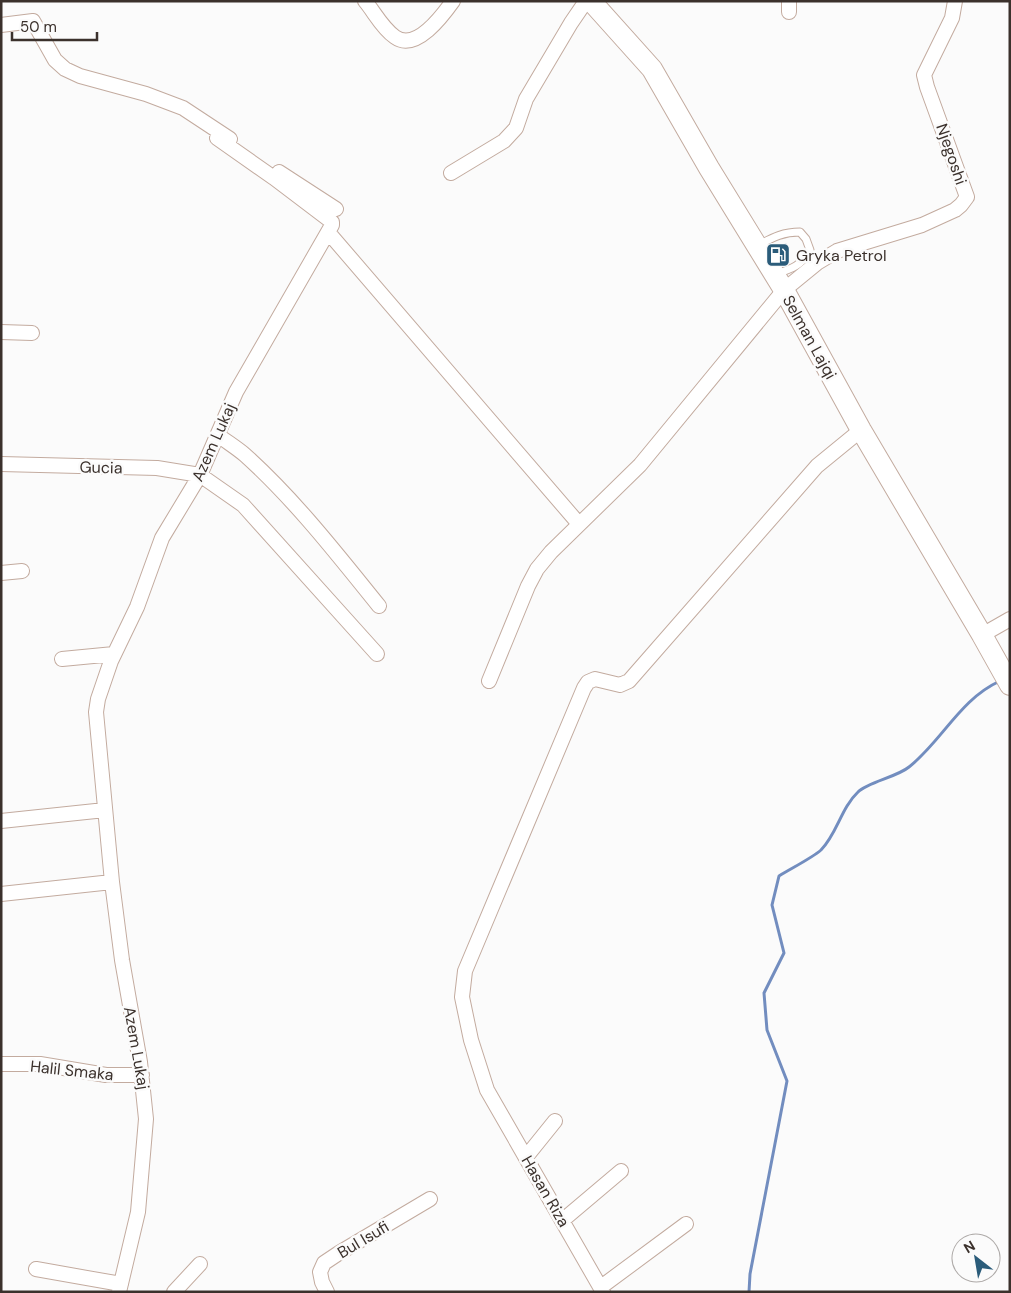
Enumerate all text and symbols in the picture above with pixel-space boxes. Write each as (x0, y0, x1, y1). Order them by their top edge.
scale bar (12, 10, 98, 42)
text: 50 m (20, 17, 57, 37)
street label: Njegoshi (931, 121, 972, 187)
fuel station icon: Gryka Petrol (765, 242, 791, 268)
place label: Gryka Petrol (796, 245, 886, 266)
street label: Selman Lajqi (778, 291, 841, 383)
street label: Azem Lukaj (187, 400, 240, 485)
street label: Gucia (79, 457, 123, 478)
street label: Azem Lukaj (119, 1005, 154, 1091)
street label: Halil Smaka (29, 1056, 115, 1085)
street label: Hasan Riza (517, 1152, 574, 1231)
street label: Bul Isufi (334, 1216, 393, 1263)
north arrow (951, 1233, 1001, 1283)
text: N (960, 1237, 978, 1257)

